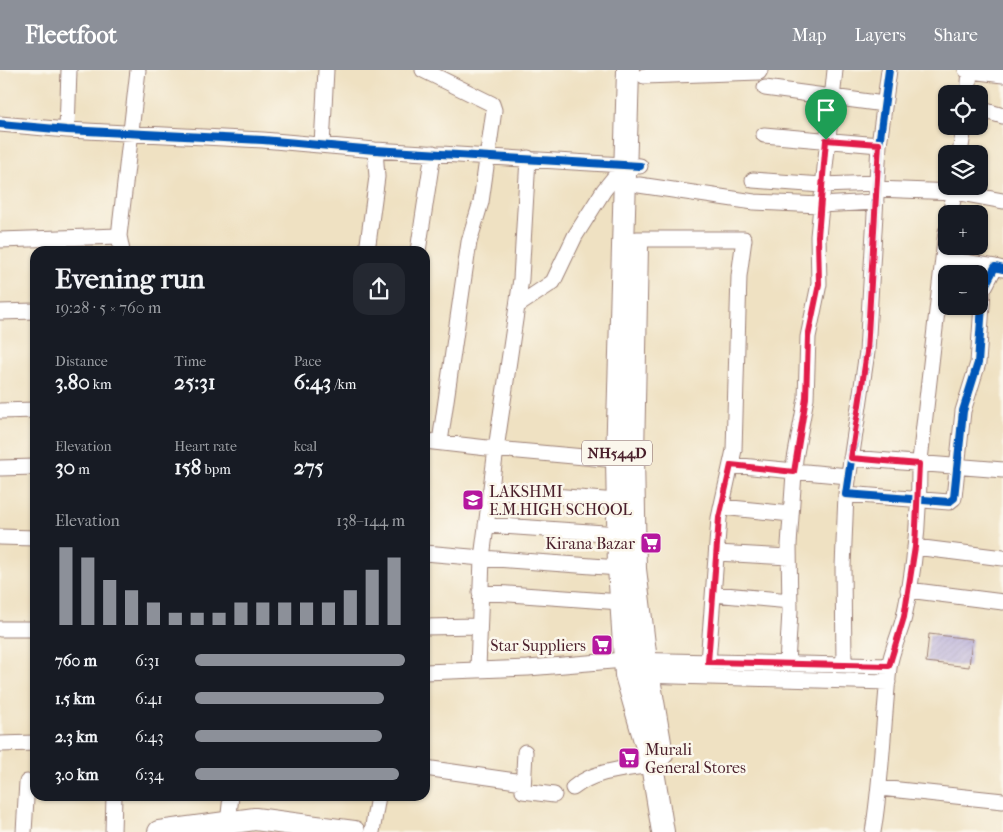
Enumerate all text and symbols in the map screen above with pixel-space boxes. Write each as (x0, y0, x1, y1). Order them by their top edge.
text: Fleetfoot (25, 21, 117, 49)
text: Map (792, 25, 826, 46)
text: Layers (854, 25, 906, 46)
text: Share (934, 25, 978, 46)
map controls (938, 85, 988, 315)
button: locate (938, 85, 988, 135)
pin (805, 89, 847, 140)
icon: arrive (812, 96, 840, 124)
button: layers (938, 145, 988, 195)
button: + (938, 205, 988, 255)
text: Evening run (55, 262, 205, 295)
button: share (353, 263, 405, 315)
button: − (938, 265, 988, 315)
text: 19:28 · 5 × 760 m (55, 298, 161, 317)
text: Distance (55, 353, 108, 370)
text: Time (174, 353, 206, 370)
text: Pace (294, 353, 322, 370)
text: 3.80 (55, 370, 90, 394)
text: 25:31 (174, 370, 215, 394)
text: 6:43 (294, 370, 331, 394)
text: km (90, 376, 112, 393)
text: /km (331, 376, 356, 393)
text: Elevation (55, 438, 112, 455)
text: Heart rate (174, 438, 237, 455)
text: kcal (294, 438, 317, 455)
road number: NH544D (582, 440, 652, 466)
text: 30 (55, 455, 75, 479)
text: 158 (174, 455, 201, 479)
text: 275 (294, 455, 324, 479)
text: m (75, 461, 90, 478)
text: bpm (201, 461, 231, 478)
place label: LAKSHMI E.M.HIGH SCHOOL (489, 482, 632, 519)
school or university icon: LAKSHMI E.M.HIGH SCHOOL (461, 488, 485, 512)
text: Elevation (55, 511, 120, 530)
text: 138–144 m (336, 511, 405, 530)
supermarket icon: Kirana Bazar (639, 531, 663, 555)
place label: Kirana Bazar (545, 534, 635, 553)
supermarket icon: Star Suppliers (590, 633, 614, 657)
place label: Star Suppliers (490, 636, 586, 655)
text: 760 m (55, 651, 97, 670)
text: 6:31 (135, 651, 160, 670)
text: 1.5 km (55, 689, 95, 708)
text: 6:41 (135, 689, 163, 708)
text: 2.3 km (55, 727, 98, 746)
text: 6:43 (135, 727, 164, 746)
place label: Murali General Stores (645, 740, 746, 777)
supermarket icon: Murali General Stores (617, 746, 641, 770)
text: 3.0 km (55, 765, 98, 784)
text: 6:34 (135, 765, 164, 784)

